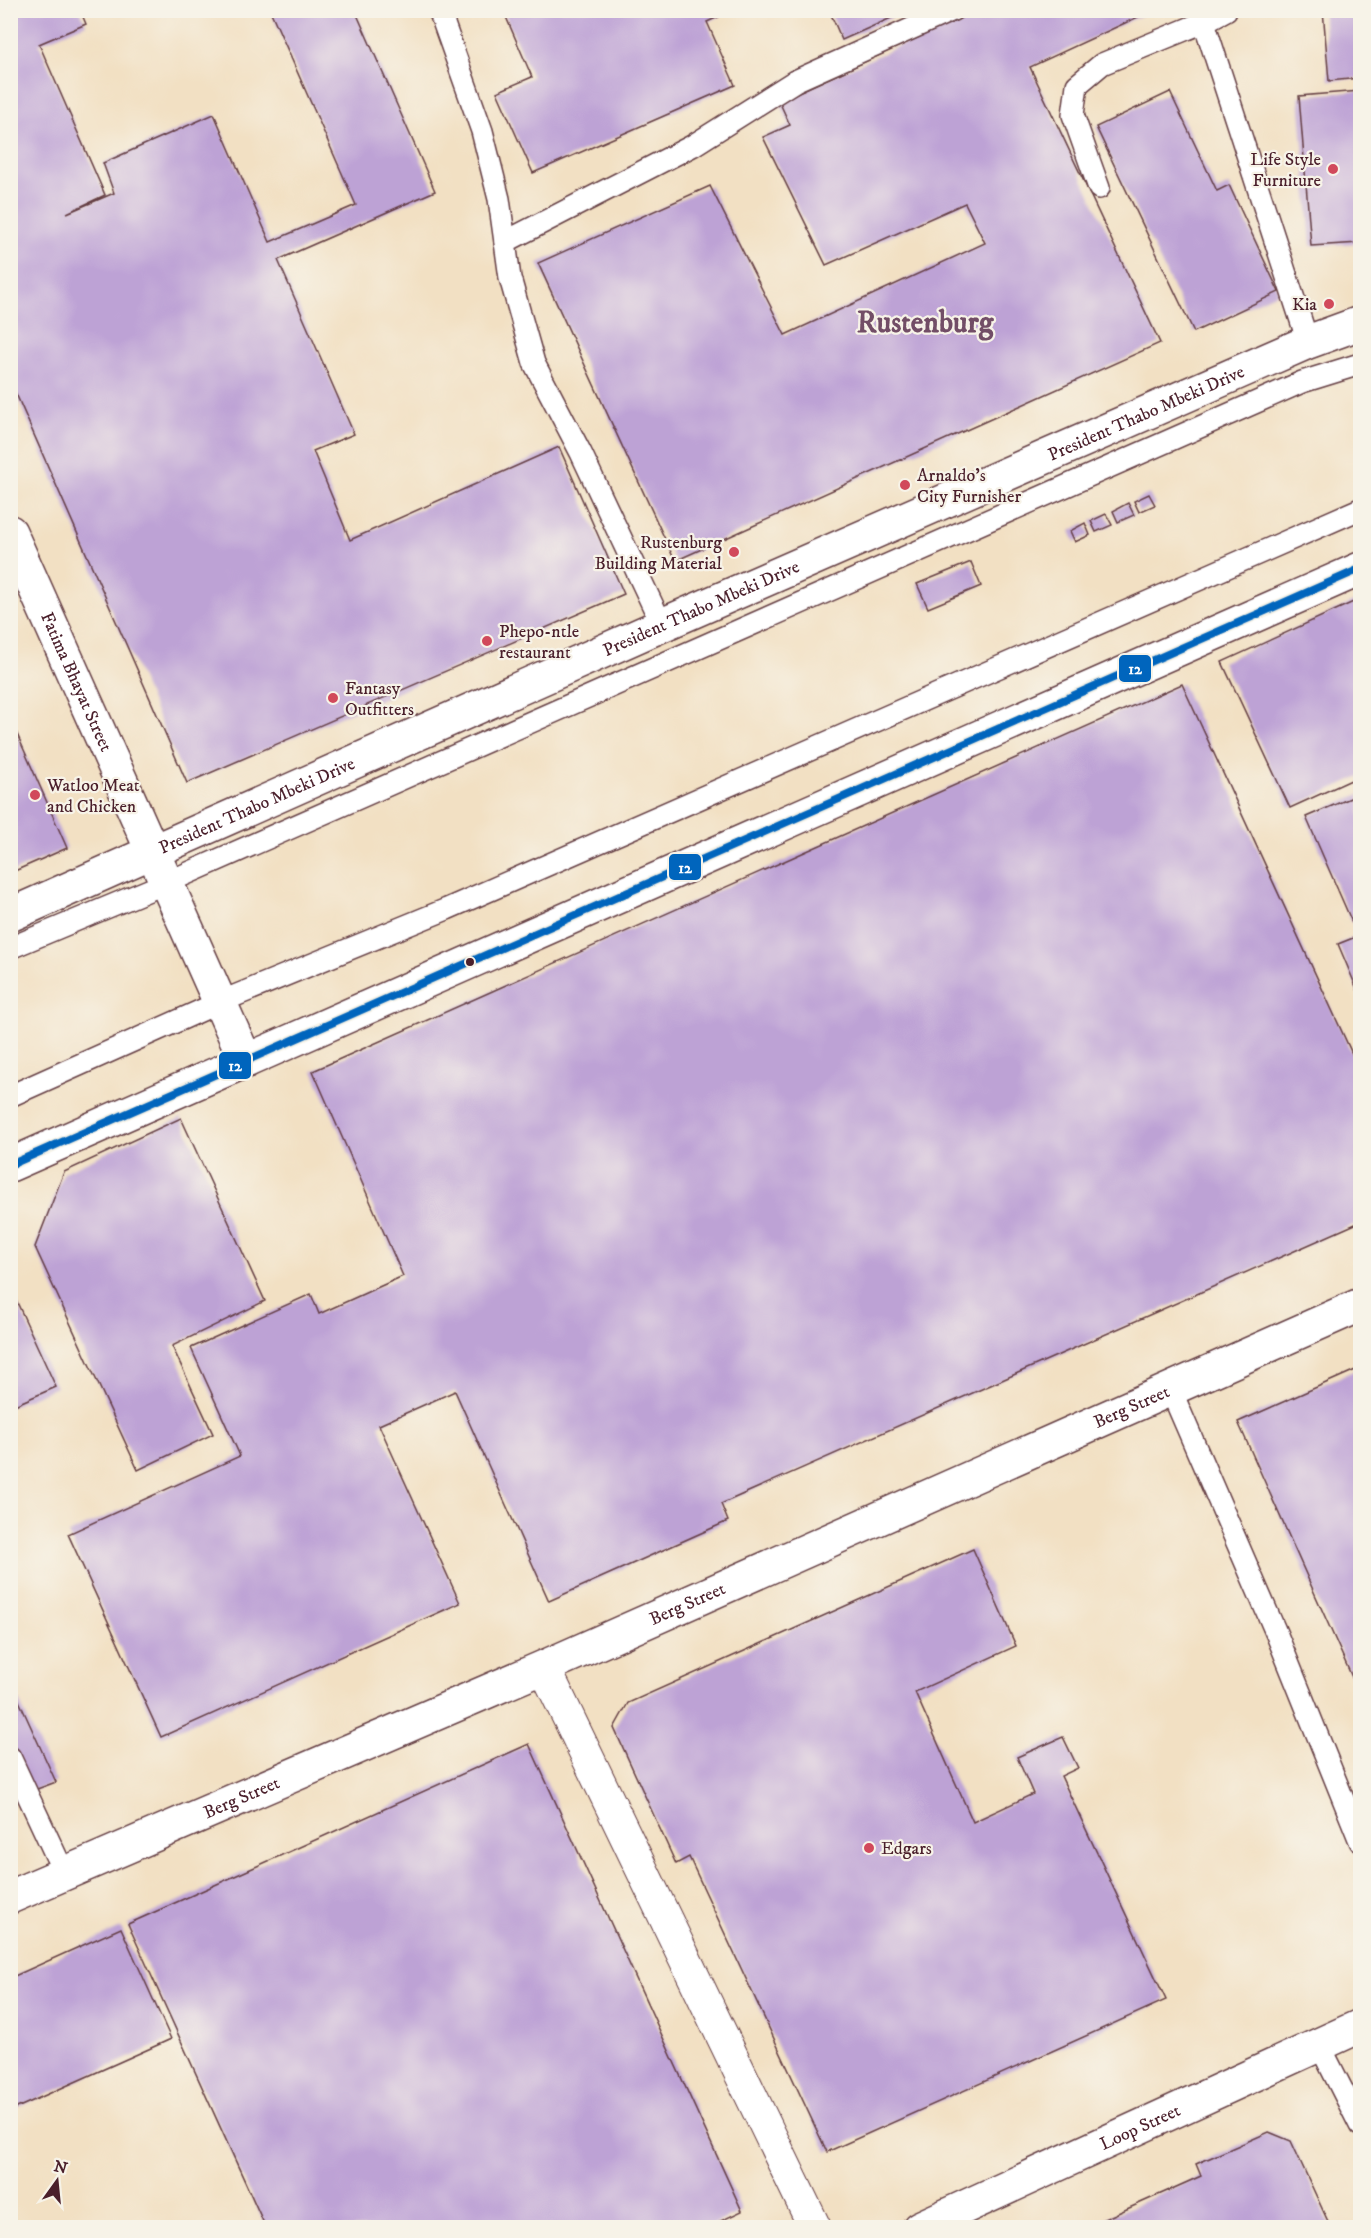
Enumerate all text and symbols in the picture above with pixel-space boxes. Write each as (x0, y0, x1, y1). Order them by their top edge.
place label: Life Style Furniture (1250, 149, 1321, 192)
marker: Life Style Furniture (1326, 162, 1340, 176)
place label: Kia (1292, 294, 1317, 316)
marker: Kia (1322, 297, 1336, 311)
district label: Rustenburg (857, 305, 995, 342)
street label: President Thabo Mbeki Drive (1045, 361, 1248, 467)
place label: Arnaldo's City Furnisher (917, 465, 1021, 508)
marker: Arnaldo's City Furnisher (898, 478, 912, 492)
place label: Rustenburg Building Material (595, 532, 723, 575)
marker: Rustenburg Building Material (727, 545, 741, 559)
street label: President Thabo Mbeki Drive (600, 556, 803, 662)
street label: Fatima Bhayat Street (35, 609, 117, 756)
place label: Phepo-ntle restaurant (499, 621, 579, 664)
marker: Phepo-ntle restaurant (480, 634, 494, 648)
line badge: 12 (1118, 654, 1152, 683)
text: 12 (1128, 659, 1143, 679)
place label: Fantasy Outfitters (345, 678, 414, 721)
marker: Fantasy Outfitters (326, 691, 340, 705)
street label: President Thabo Mbeki Drive (156, 753, 359, 859)
place label: Watloo Meat and Chicken (46, 775, 140, 818)
marker: Watloo Meat and Chicken (28, 788, 42, 802)
line badge: 12 (668, 853, 702, 881)
text: 12 (678, 858, 693, 878)
unlabelled marker (464, 956, 476, 968)
line badge: 12 (218, 1051, 252, 1080)
text: 12 (228, 1056, 243, 1076)
street label: Berg Street (1090, 1381, 1173, 1434)
street label: Berg Street (646, 1578, 729, 1631)
street label: Berg Street (200, 1772, 283, 1824)
place label: Edgars (881, 1838, 932, 1860)
marker: Edgars (862, 1841, 876, 1855)
street label: Loop Street (1097, 2100, 1184, 2156)
north arrow (27, 2151, 87, 2211)
text: N (52, 2156, 70, 2179)

